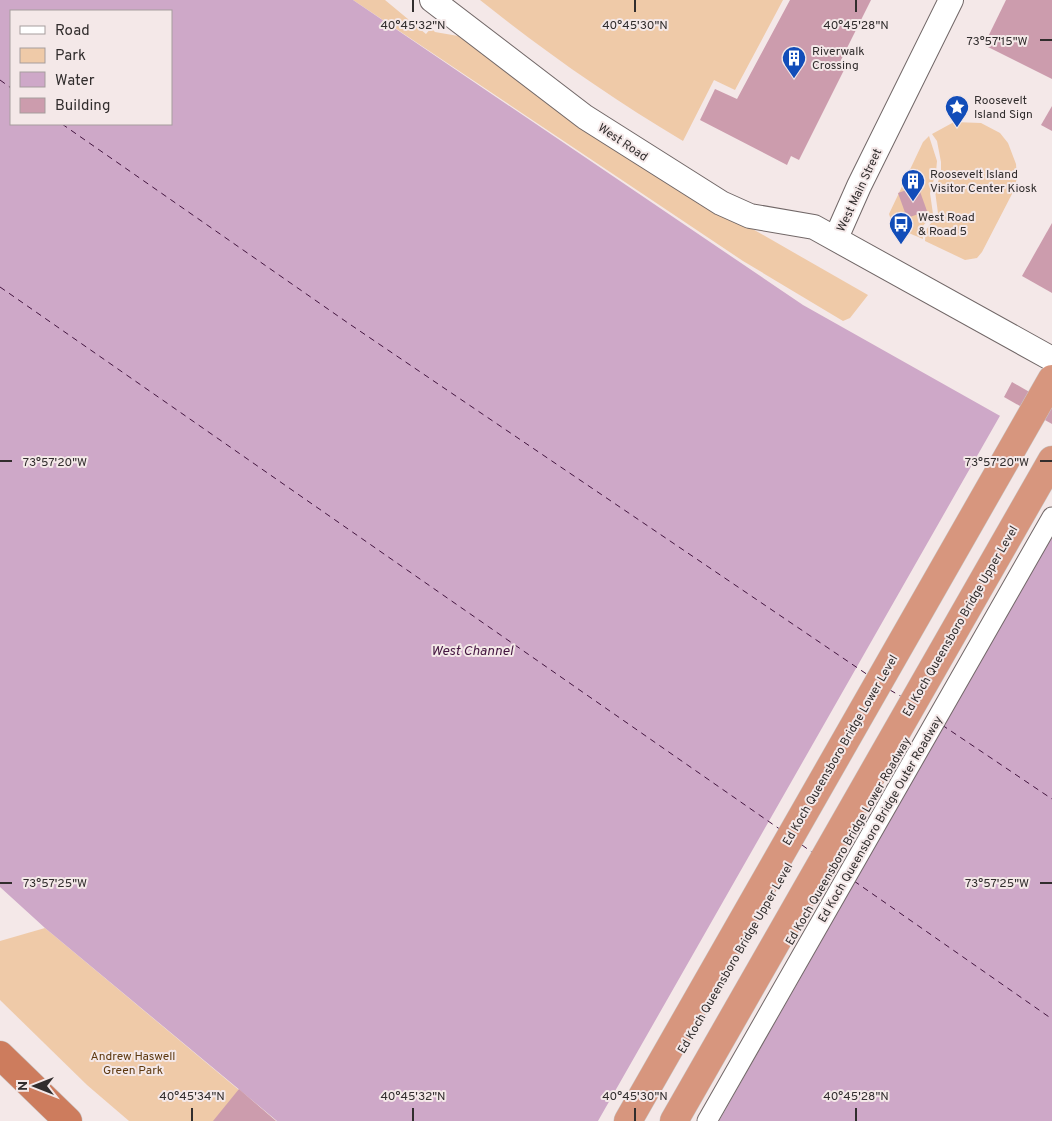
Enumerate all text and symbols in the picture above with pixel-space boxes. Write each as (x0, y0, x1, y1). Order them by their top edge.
legend (10, 10, 172, 125)
text: 40°45'32"N (380, 18, 446, 34)
text: 40°45'30"N (602, 18, 668, 34)
text: 40°45'28"N (823, 18, 889, 34)
text: Road (55, 22, 90, 41)
text: 73°57'15"W (966, 34, 1028, 50)
place label: Riverwalk Crossing (812, 44, 865, 74)
building icon: Riverwalk Crossing (781, 45, 807, 79)
text: Park (55, 47, 86, 66)
text: Water (55, 72, 95, 91)
place label: Roosevelt Island Sign (974, 93, 1033, 123)
place icon: Roosevelt Island Sign (944, 94, 970, 128)
text: Building (55, 97, 110, 116)
street label: West Road (594, 120, 650, 165)
street label: West Main Street (834, 146, 886, 235)
place label: Roosevelt Island Visitor Center Kiosk (930, 167, 1037, 197)
building icon: Roosevelt Island Visitor Center Kiosk (900, 168, 926, 202)
place label: West Road & Road 5 (918, 210, 975, 240)
bus stop icon: West Road & Road 5 (888, 211, 914, 245)
text: 73°57'20"W (23, 455, 87, 471)
text: 73°57'20"W (965, 455, 1029, 471)
street label: Ed Koch Queensboro Bridge Upper Level (899, 523, 1022, 720)
water label: West Channel (431, 643, 514, 660)
street label: Ed Koch Queensboro Bridge Lower Level (780, 652, 902, 849)
street label: Ed Koch Queensboro Bridge Outer Roadway (815, 713, 947, 926)
street label: Ed Koch Queensboro Bridge Lower Roadway (782, 734, 915, 949)
street label: Ed Koch Queensboro Bridge Upper Level (674, 860, 797, 1057)
text: 73°57'25"W (23, 876, 87, 892)
text: 73°57'25"W (965, 876, 1029, 892)
park label: Andrew Haswell Green Park (91, 1049, 176, 1079)
north arrow (10, 1061, 60, 1111)
text: N (15, 1081, 32, 1091)
text: 40°45'34"N (159, 1089, 225, 1105)
text: 40°45'32"N (380, 1089, 446, 1105)
text: 40°45'30"N (602, 1089, 668, 1105)
text: 40°45'28"N (823, 1089, 889, 1105)

